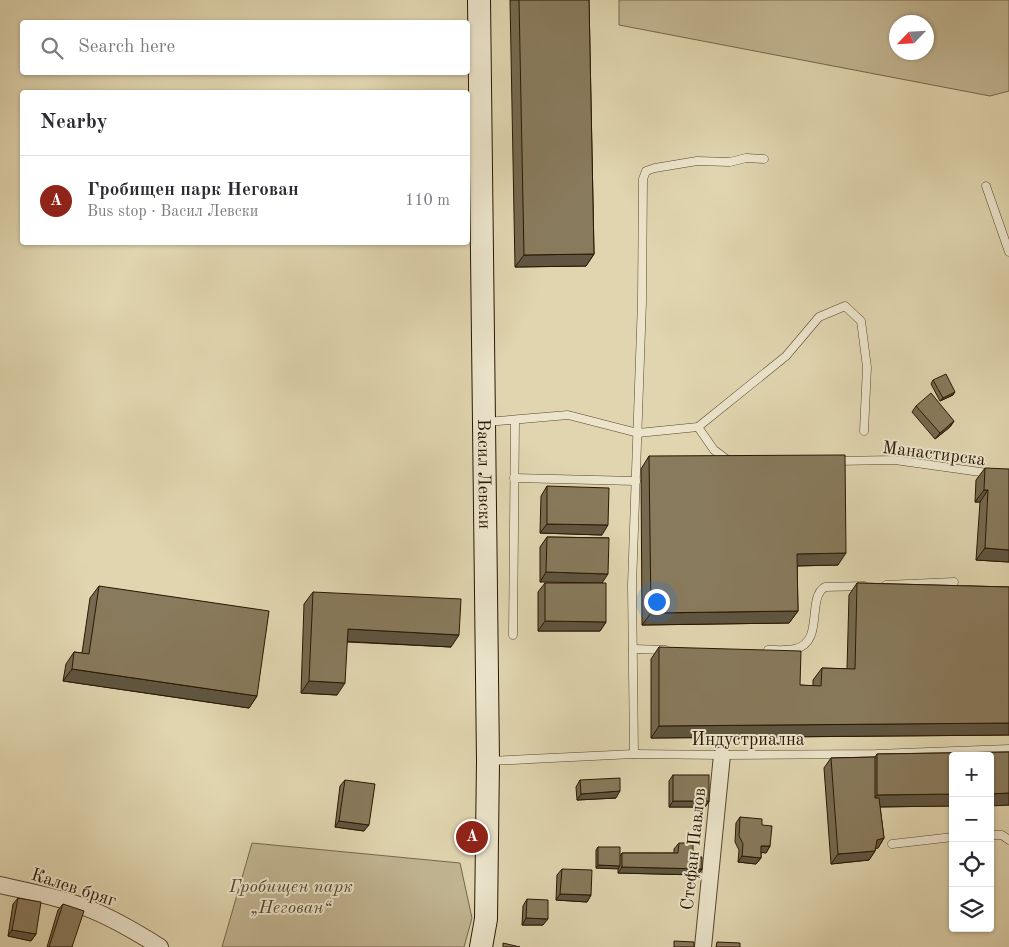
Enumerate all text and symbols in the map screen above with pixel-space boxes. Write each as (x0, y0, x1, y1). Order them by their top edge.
north arrow (889, 15, 934, 60)
search box (20, 20, 470, 75)
icon: search (38, 34, 66, 62)
text: Search here (78, 38, 175, 57)
text: Nearby (40, 112, 108, 133)
text: Гробищен парк Негован (87, 181, 299, 200)
text: A (50, 193, 62, 209)
text: 110 m (405, 193, 450, 209)
text: Bus stop · Васил Левски (87, 204, 258, 220)
street label: Васил Левски (474, 419, 493, 529)
street label: Манастирска (881, 439, 987, 469)
your location (644, 589, 670, 615)
street label: Индустриална (691, 731, 805, 749)
map controls (949, 752, 994, 932)
button: + (949, 752, 994, 797)
street label: Стефан Павлов (679, 787, 710, 911)
button: − (949, 797, 994, 842)
pin: A (456, 818, 488, 856)
button: locate (949, 842, 994, 887)
street label: Калев бряг (29, 866, 119, 910)
park label: Гробищен парк „Негован“ (228, 878, 353, 917)
button: layers (949, 887, 994, 932)

